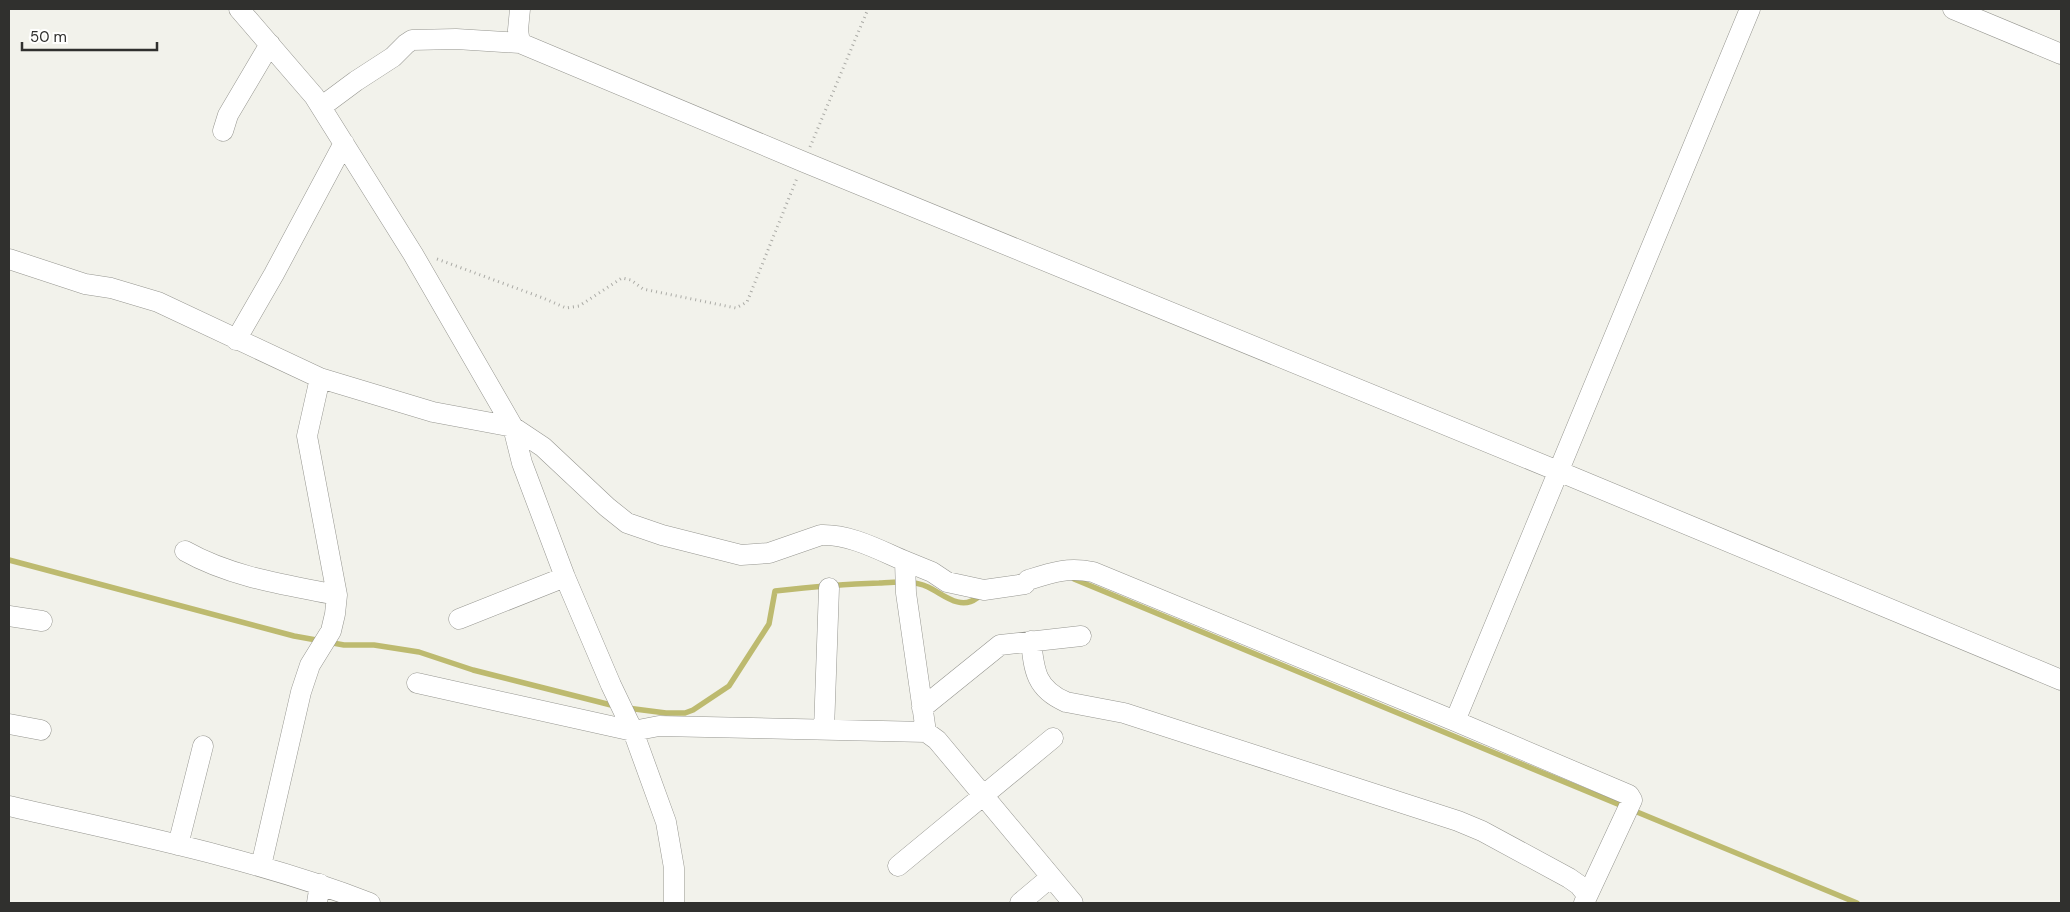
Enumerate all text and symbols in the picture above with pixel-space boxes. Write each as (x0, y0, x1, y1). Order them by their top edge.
scale bar (22, 20, 158, 52)
text: 50 m (30, 27, 67, 47)

